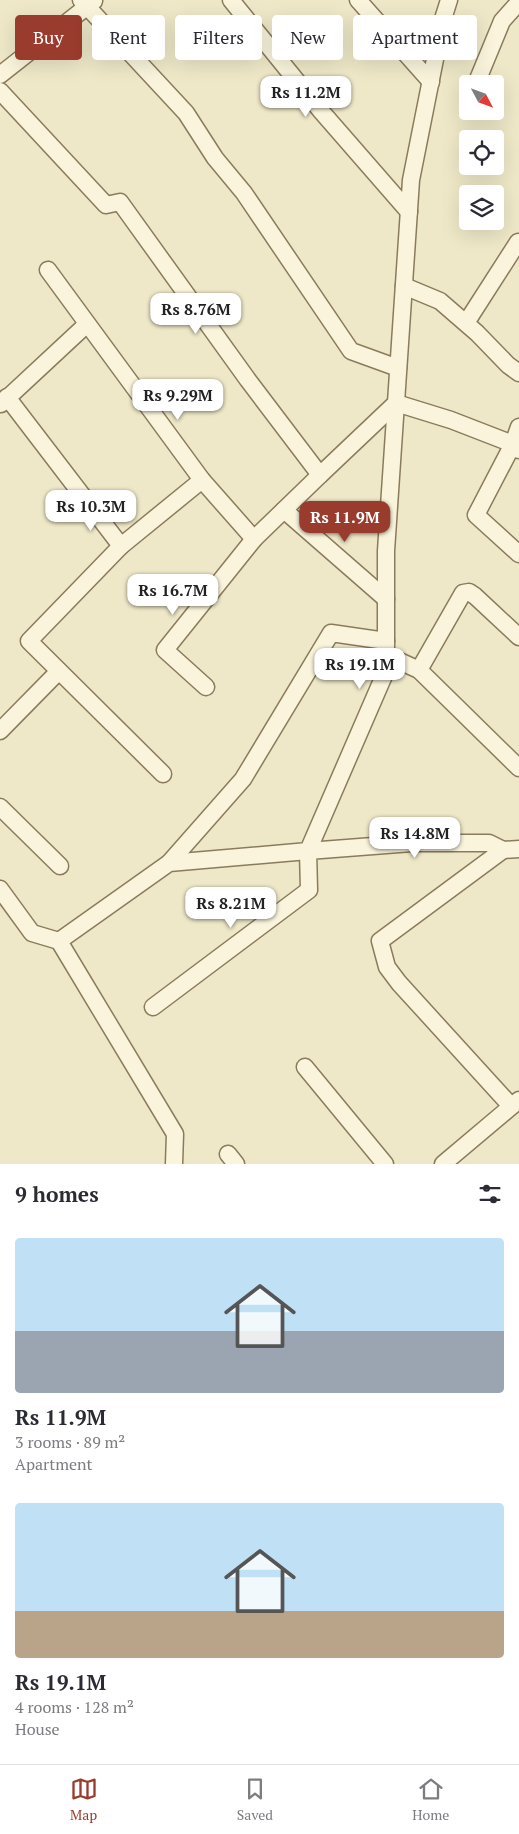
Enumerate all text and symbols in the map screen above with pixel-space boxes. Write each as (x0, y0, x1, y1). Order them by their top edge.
chip: Buy (15, 15, 82, 60)
chip: Rent (92, 15, 165, 60)
chip: Filters (175, 15, 262, 60)
chip: New (272, 15, 343, 60)
chip: Apartment (353, 15, 477, 60)
north arrow (459, 75, 504, 120)
map controls (459, 75, 504, 230)
pin: Rs 11.2M (254, 76, 358, 118)
text: Rs 11.2M (271, 81, 341, 103)
button: locate (459, 130, 504, 175)
button: layers (459, 185, 504, 230)
pin: Rs 8.76M (144, 292, 248, 335)
text: Rs 8.76M (161, 298, 231, 320)
pin: Rs 9.29M (126, 378, 230, 421)
text: Rs 9.29M (143, 384, 213, 406)
pin: Rs 10.3M (39, 490, 143, 532)
text: Rs 10.3M (56, 495, 126, 517)
pin: Rs 11.9M (293, 500, 397, 543)
text: Rs 11.9M (310, 506, 380, 528)
pin: Rs 16.7M (121, 574, 225, 616)
text: Rs 16.7M (138, 579, 208, 601)
pin: Rs 19.1M (308, 648, 412, 690)
text: Rs 19.1M (325, 653, 395, 675)
pin: Rs 14.8M (363, 816, 467, 859)
text: Rs 14.8M (380, 822, 450, 844)
pin: Rs 8.21M (179, 886, 283, 929)
text: Rs 8.21M (196, 892, 266, 914)
text: 9 homes (15, 1180, 99, 1208)
icon: filters (476, 1180, 504, 1208)
icon: home (215, 1271, 305, 1361)
text: Rs 11.9M (15, 1403, 106, 1431)
text: 3 rooms · 89 m² (15, 1431, 125, 1453)
text: Apartment (15, 1453, 92, 1475)
icon: home (215, 1536, 305, 1626)
text: Rs 19.1M (15, 1668, 106, 1696)
text: 4 rooms · 128 m² (15, 1696, 134, 1718)
text: House (15, 1718, 60, 1740)
tab: Map (70, 1775, 98, 1824)
tab: Saved (237, 1775, 273, 1824)
tab: Home (412, 1775, 449, 1824)

